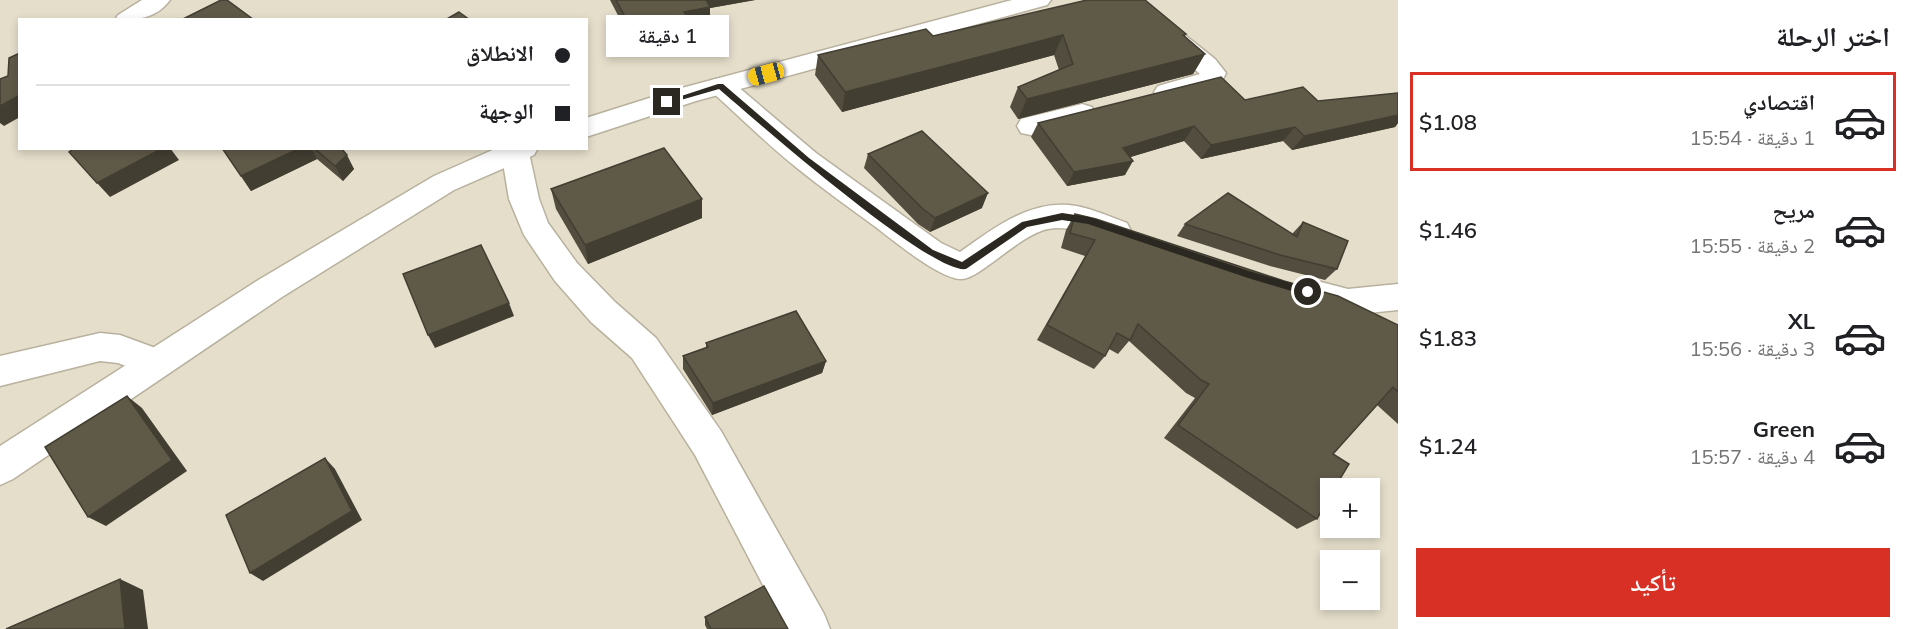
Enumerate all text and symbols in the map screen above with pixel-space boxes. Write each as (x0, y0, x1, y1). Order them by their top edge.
callout: 1 دقيقة (606, 15, 728, 57)
text: اختر الرحلة (1776, 19, 1890, 53)
text: 1 دقيقة (638, 23, 697, 48)
text: الانطلاق (466, 39, 534, 67)
car (746, 61, 786, 87)
route end (653, 88, 680, 115)
text: اقتصادي (1743, 88, 1815, 116)
icon: car (1833, 95, 1887, 149)
text: الوجهة (479, 97, 534, 125)
text: $1.08 (1419, 108, 1477, 136)
text: 1 دقيقة · 15:54 (1689, 125, 1815, 150)
text: مريح (1772, 196, 1815, 224)
icon: car (1833, 203, 1887, 257)
text: $1.46 (1419, 216, 1477, 244)
text: 2 دقيقة · 15:55 (1689, 233, 1815, 258)
route start (1294, 278, 1321, 305)
text: XL (1788, 307, 1815, 335)
icon: car (1833, 311, 1887, 365)
text: $1.83 (1419, 324, 1477, 352)
text: 3 دقيقة · 15:56 (1689, 336, 1815, 361)
text: Green (1753, 415, 1815, 443)
icon: car (1833, 419, 1887, 473)
text: $1.24 (1419, 432, 1477, 460)
text: 4 دقيقة · 15:57 (1689, 444, 1815, 469)
map controls (1320, 478, 1380, 610)
button: + (1320, 478, 1380, 538)
button: تأكيد (1416, 548, 1890, 617)
button: − (1320, 550, 1380, 610)

